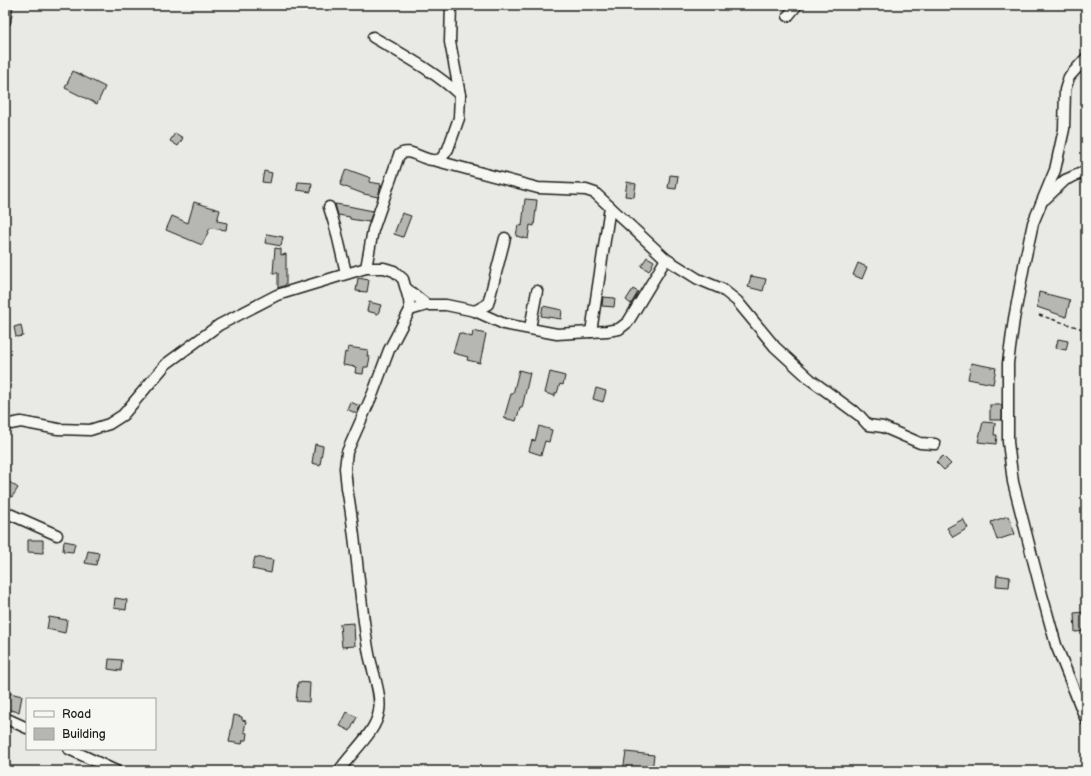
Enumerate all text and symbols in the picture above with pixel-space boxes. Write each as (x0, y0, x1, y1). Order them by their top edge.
legend (26, 698, 156, 750)
text: Road (62, 707, 91, 722)
text: Building (62, 727, 106, 742)

